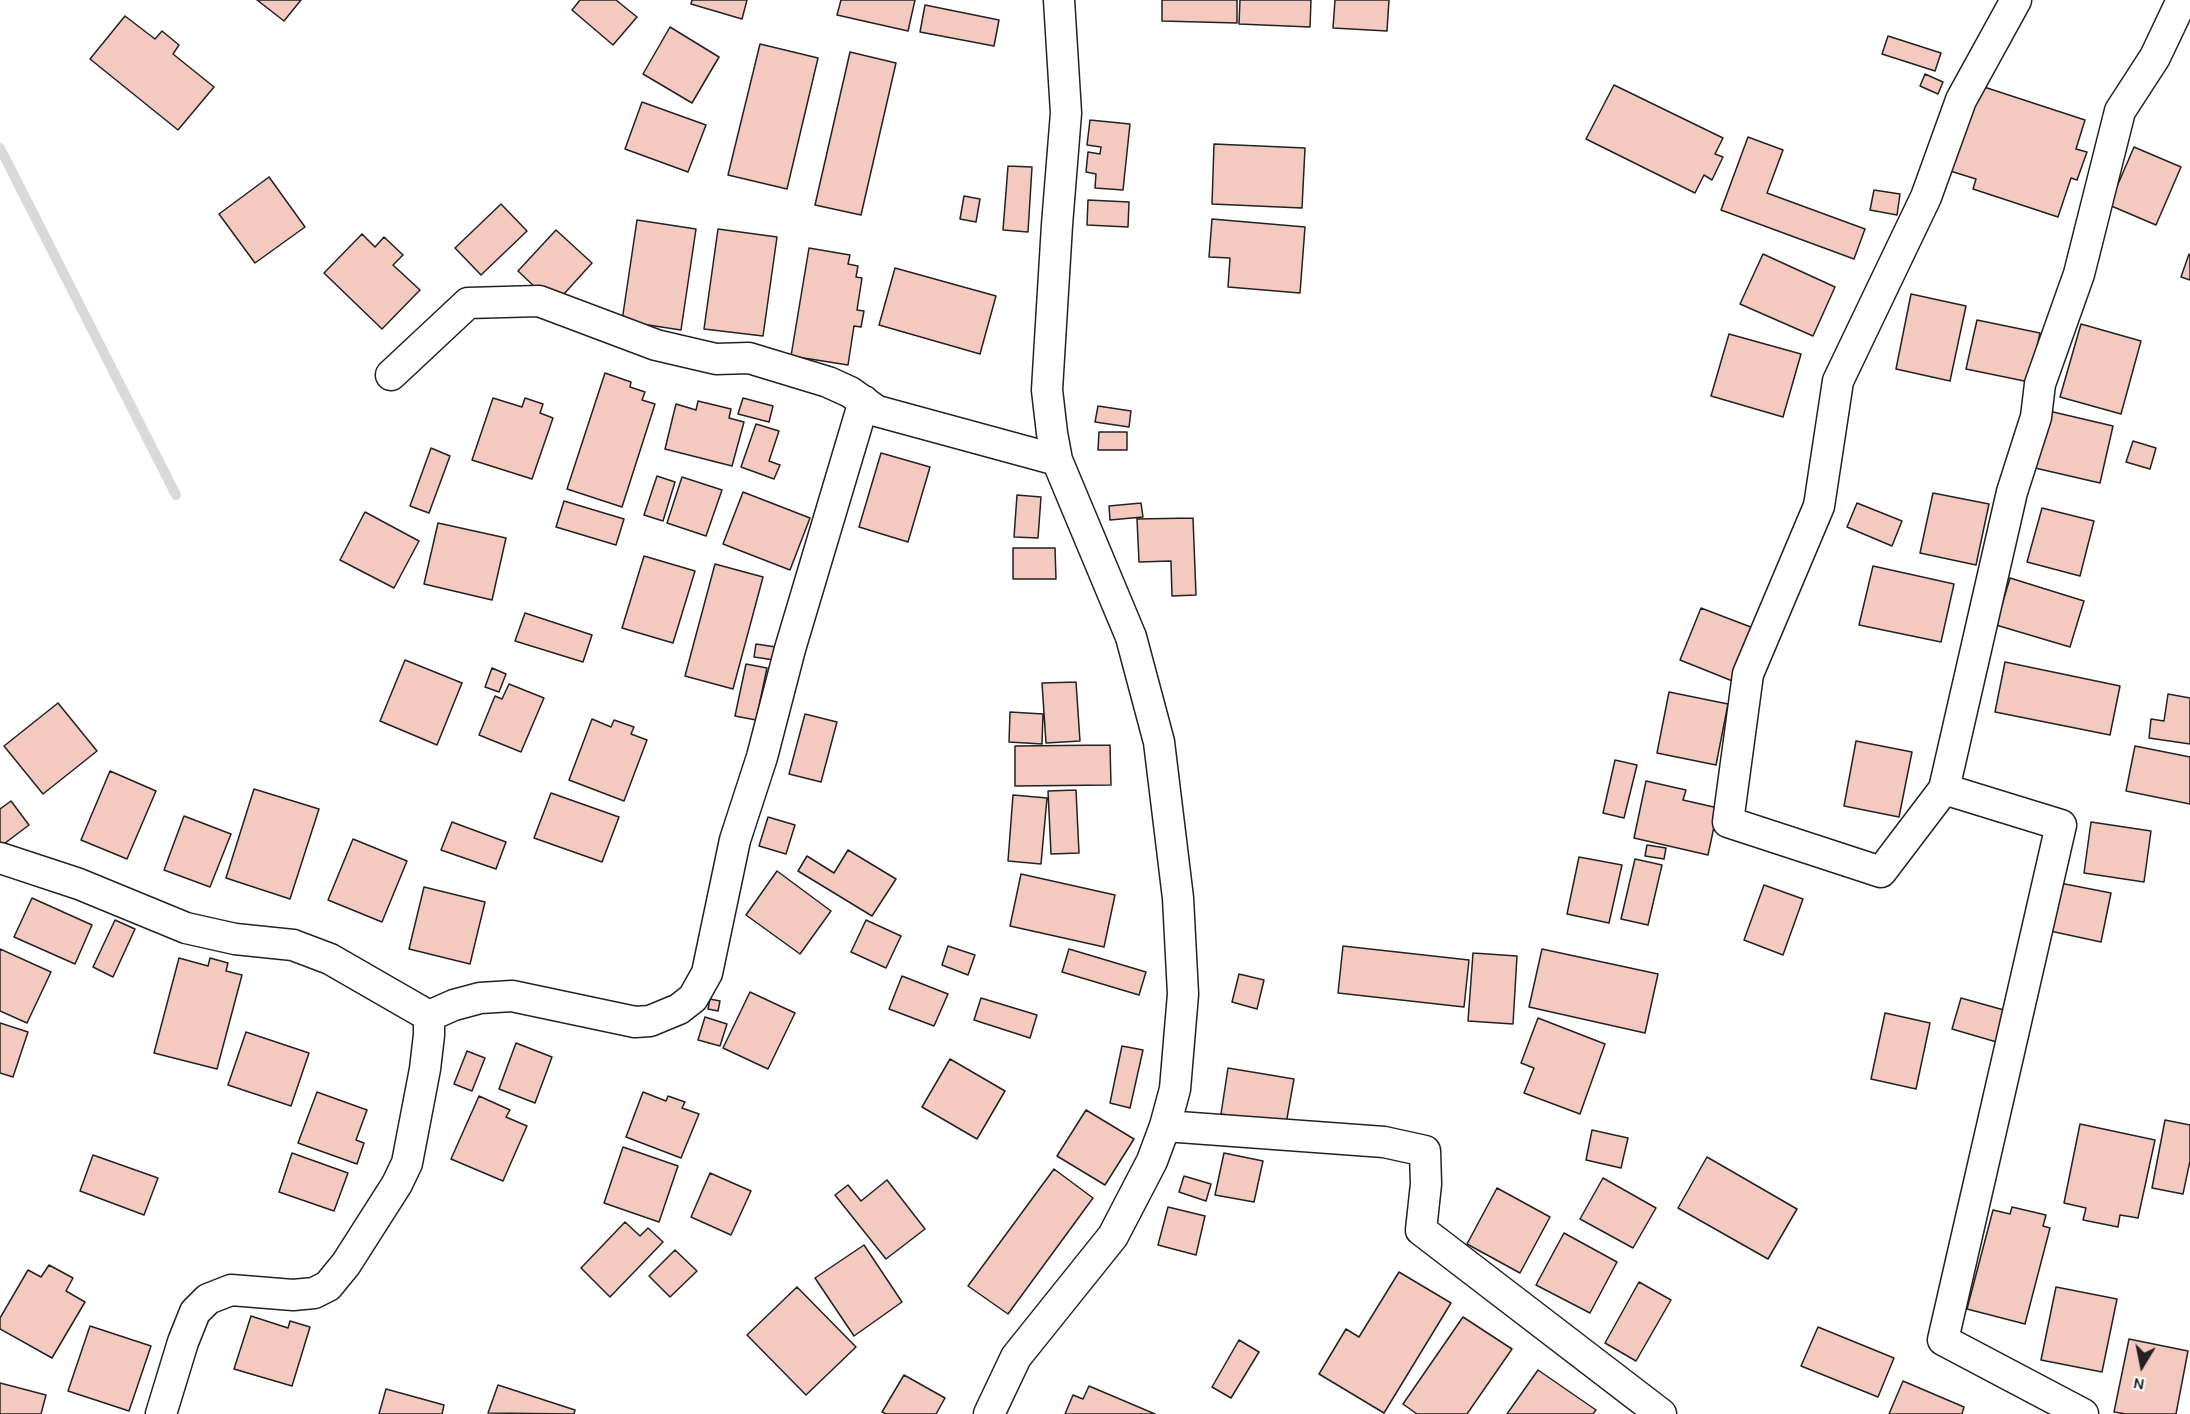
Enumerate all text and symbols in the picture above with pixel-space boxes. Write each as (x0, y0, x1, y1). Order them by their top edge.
north arrow (2112, 1336, 2172, 1396)
text: N (2131, 1374, 2146, 1395)

